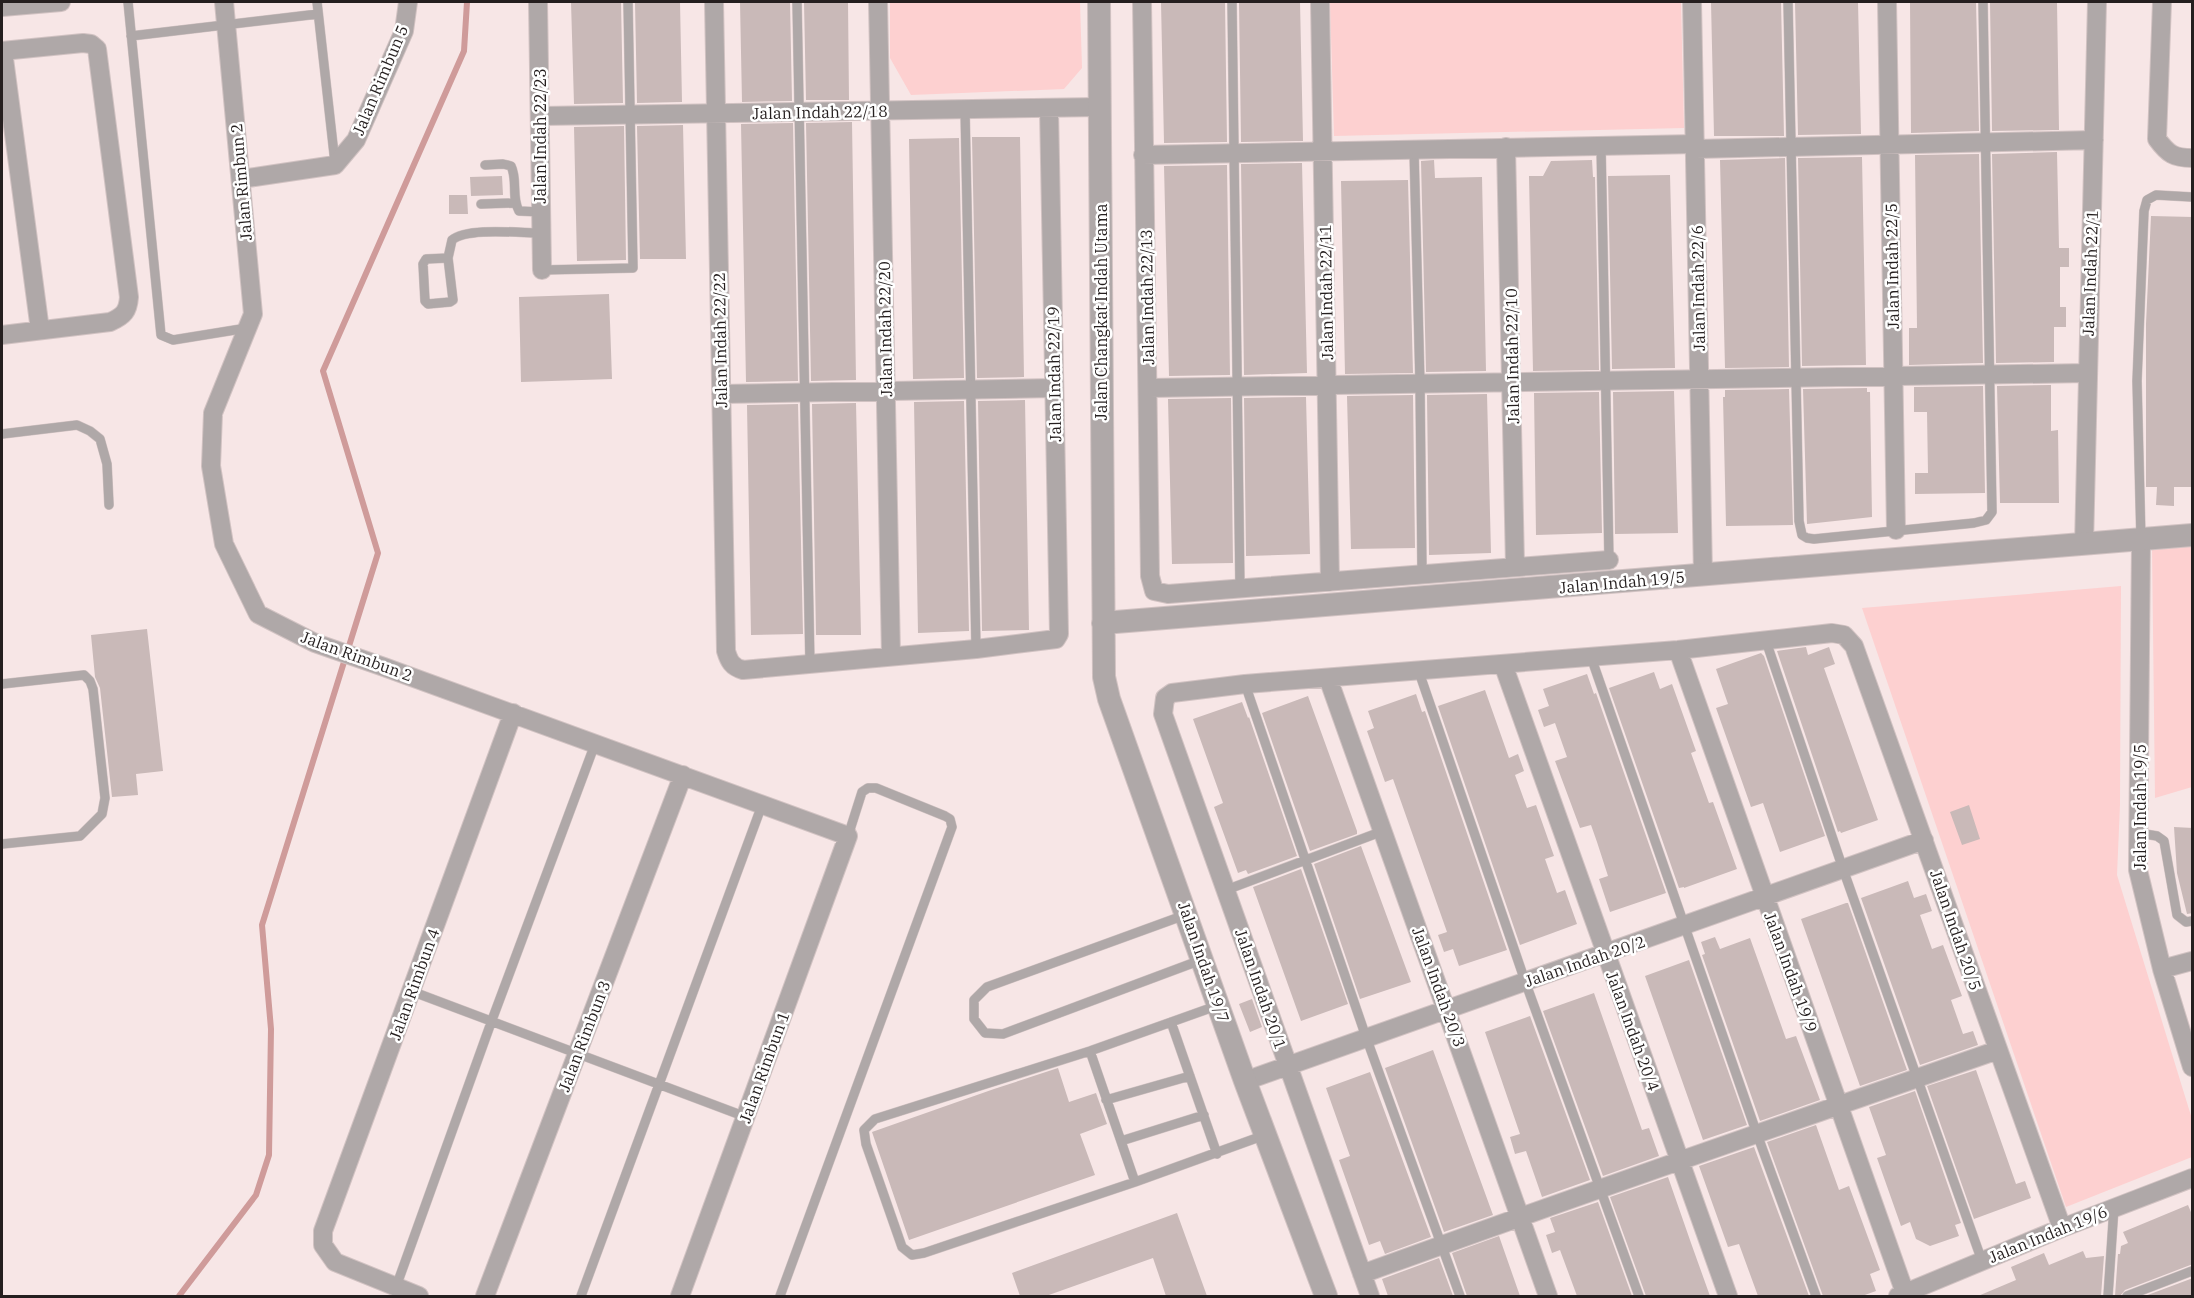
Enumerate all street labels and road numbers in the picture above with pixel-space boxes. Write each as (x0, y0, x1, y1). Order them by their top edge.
street label: Jalan Rimbun 5 (348, 22, 412, 138)
street label: Jalan Indah 22/23 (530, 68, 550, 204)
street label: Jalan Indah 22/18 (752, 101, 888, 123)
street label: Jalan Rimbun 2 (226, 123, 256, 241)
street label: Jalan Changkat Indah Utama (1091, 203, 1111, 420)
street label: Jalan Indah 22/5 (1881, 203, 1903, 329)
street label: Jalan Indah 22/1 (2078, 210, 2102, 336)
street label: Jalan Indah 22/11 (1315, 224, 1337, 360)
street label: Jalan Indah 22/6 (1687, 225, 1709, 351)
street label: Jalan Indah 22/13 (1136, 229, 1158, 365)
street label: Jalan Indah 22/20 (874, 261, 896, 397)
street label: Jalan Indah 22/22 (709, 272, 731, 408)
street label: Jalan Indah 22/10 (1501, 288, 1523, 424)
street label: Jalan Indah 22/19 (1043, 306, 1065, 442)
street label: Jalan Indah 19/5 (1558, 567, 1686, 597)
street label: Jalan Rimbun 2 (298, 627, 416, 685)
street label: Jalan Indah 19/5 (2130, 744, 2150, 870)
street label: Jalan Indah 20/5 (1926, 867, 1986, 993)
street label: Jalan Indah 19/7 (1174, 899, 1234, 1025)
street label: Jalan Indah 19/9 (1760, 909, 1822, 1035)
street label: Jalan Indah 20/3 (1408, 924, 1470, 1050)
street label: Jalan Rimbun 4 (385, 925, 443, 1043)
street label: Jalan Indah 20/1 (1231, 926, 1291, 1052)
street label: Jalan Indah 20/2 (1522, 931, 1648, 991)
street label: Jalan Indah 20/4 (1602, 968, 1664, 1094)
street label: Jalan Rimbun 3 (554, 978, 614, 1094)
street label: Jalan Rimbun 1 (735, 1008, 793, 1126)
street label: Jalan Indah 19/6 (1986, 1201, 2110, 1267)

